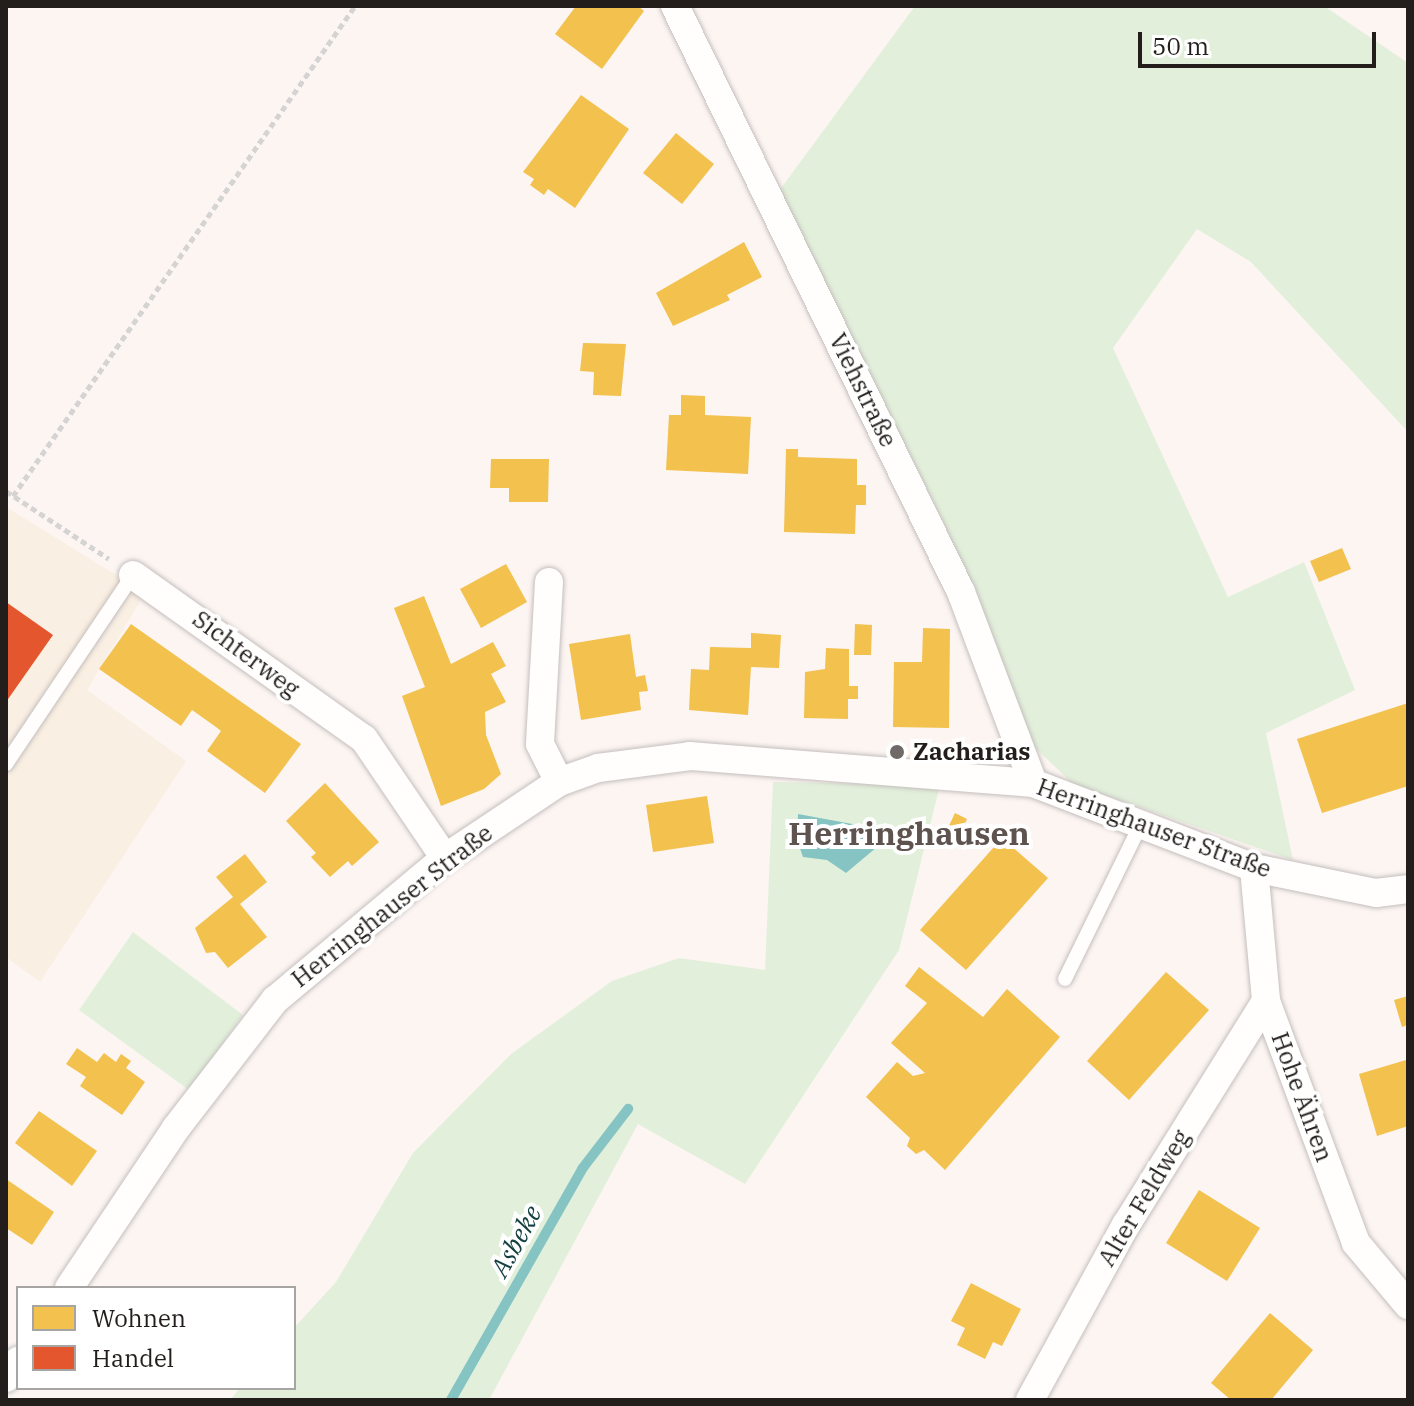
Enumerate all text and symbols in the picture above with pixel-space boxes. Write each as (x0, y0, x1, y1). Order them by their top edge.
scale bar (1142, 16, 1380, 66)
text: 50 m (1152, 30, 1209, 62)
street label: Viehstraße (823, 328, 903, 452)
street label: Sichterweg (187, 605, 305, 703)
place label: Zacharias (913, 738, 1031, 766)
marker: Zacharias (888, 743, 906, 761)
street label: Herringhauser Straße (1033, 772, 1275, 884)
district label: Herringhausen (788, 814, 1030, 852)
street label: Herringhauser Straße (286, 819, 498, 993)
street label: Hohe Ähren (1265, 1028, 1339, 1166)
street label: Alter Feldweg (1092, 1125, 1196, 1271)
water label: Asbeke (484, 1200, 548, 1282)
legend (16, 1286, 296, 1390)
text: Wohnen (92, 1302, 186, 1334)
text: Handel (92, 1342, 174, 1374)

